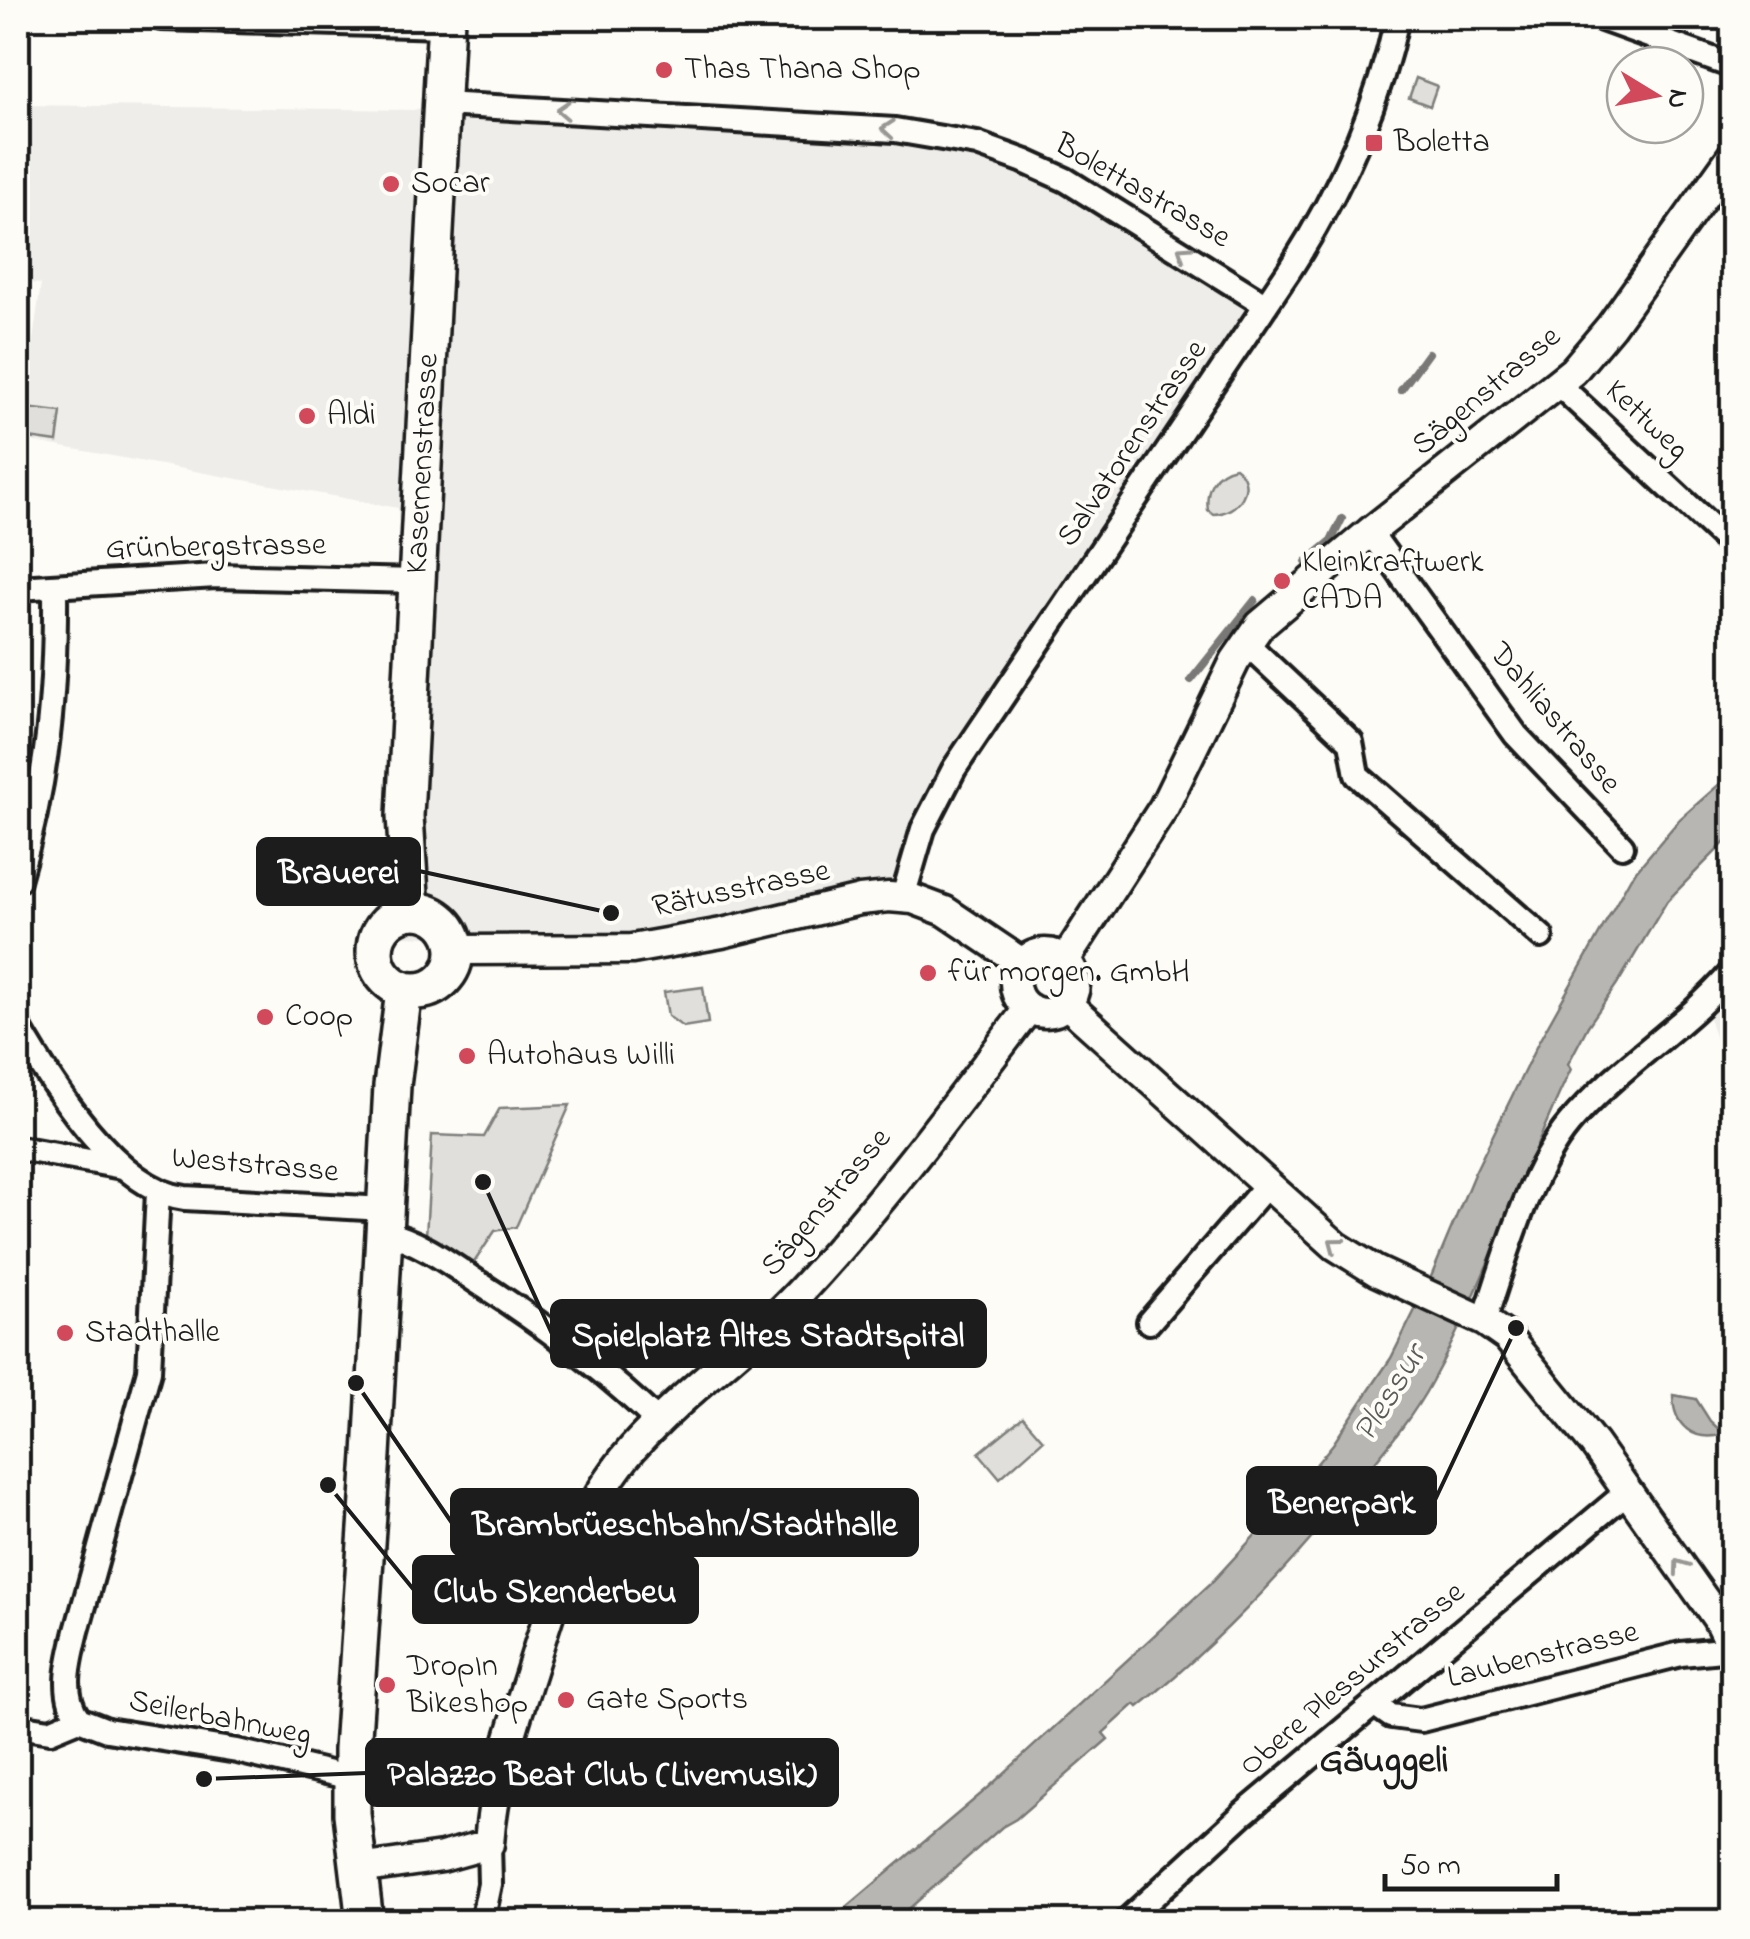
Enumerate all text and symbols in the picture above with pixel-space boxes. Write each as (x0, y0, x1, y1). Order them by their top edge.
north arrow (1605, 45, 1705, 145)
place label: Thas Thana Shop (684, 47, 921, 94)
marker: Thas Thana Shop (653, 59, 675, 81)
text: N (1654, 86, 1698, 112)
one-way arrow (555, 100, 571, 121)
one-way arrow (879, 119, 895, 141)
place label: Boletta (1393, 120, 1490, 167)
street label: Bolettastrasse (1044, 122, 1240, 262)
marker: Boletta (1363, 132, 1385, 154)
place label: Socar (411, 161, 490, 208)
marker: Socar (380, 173, 402, 195)
one-way arrow (1177, 246, 1195, 265)
street label: Sägenstrasse (1402, 315, 1572, 469)
street label: Salvatorenstrasse (1046, 330, 1220, 557)
street label: Kasernenstrasse (394, 352, 452, 575)
street label: Kettweg (1593, 369, 1699, 473)
place label: Aldi (327, 393, 376, 440)
marker: Aldi (296, 405, 318, 427)
street label: Grünbergstrasse (105, 523, 327, 573)
place label: Kleinkraftwerk CADA (1302, 540, 1485, 624)
marker: Kleinkraftwerk CADA (1271, 570, 1293, 592)
street label: Dahliastrasse (1476, 632, 1632, 806)
callout: Brauerei (258, 839, 419, 904)
street label: Rätusstrasse (648, 848, 835, 932)
text: Brauerei (276, 849, 400, 900)
place label: für morgen. GmbH (948, 950, 1190, 997)
marker: für morgen. GmbH (917, 962, 939, 984)
place label: Coop (285, 994, 353, 1041)
marker: Coop (254, 1006, 276, 1028)
place label: Autohaus Willi (487, 1033, 675, 1080)
marker: Autohaus Willi (456, 1045, 478, 1067)
street label: Sägenstrasse (750, 1118, 904, 1288)
street label: Weststrasse (170, 1135, 341, 1197)
one-way arrow (1328, 1239, 1346, 1256)
callout: Spielplatz Altes Stadtspital (552, 1301, 985, 1366)
place label: Stadthalle (85, 1310, 221, 1357)
text: Spielplatz Altes Stadtspital (571, 1312, 965, 1363)
marker: Stadthalle (54, 1322, 76, 1344)
water label: Plessur (1341, 1332, 1443, 1453)
callout: Benerpark (1248, 1468, 1435, 1533)
text: Benerpark (1266, 1479, 1416, 1530)
callout: Brambrüeschbahn/Stadthalle (452, 1490, 917, 1555)
text: Brambrüeschbahn/Stadthalle (470, 1501, 899, 1552)
callout: Club Skenderbeu (414, 1557, 697, 1622)
one-way arrow (1674, 1559, 1692, 1577)
text: Club Skenderbeu (433, 1568, 677, 1619)
street label: Obere Plessurstrasse (1230, 1571, 1477, 1789)
street label: Laubenstrasse (1442, 1609, 1644, 1702)
place label: DropIn Bikeshop (406, 1644, 528, 1728)
marker: DropIn Bikeshop (376, 1674, 398, 1696)
place label: Gate Sports (586, 1677, 748, 1724)
street label: Seilerbahnweg (125, 1678, 315, 1760)
marker: Gate Sports (555, 1689, 577, 1711)
district label: Gäuggeli (1319, 1734, 1449, 1790)
callout: Palazzo Beat Club (Livemusik) (367, 1740, 837, 1805)
text: Palazzo Beat Club (Livemusik) (387, 1751, 818, 1802)
scale bar (1385, 1829, 1558, 1891)
text: 50 m (1400, 1845, 1461, 1889)

